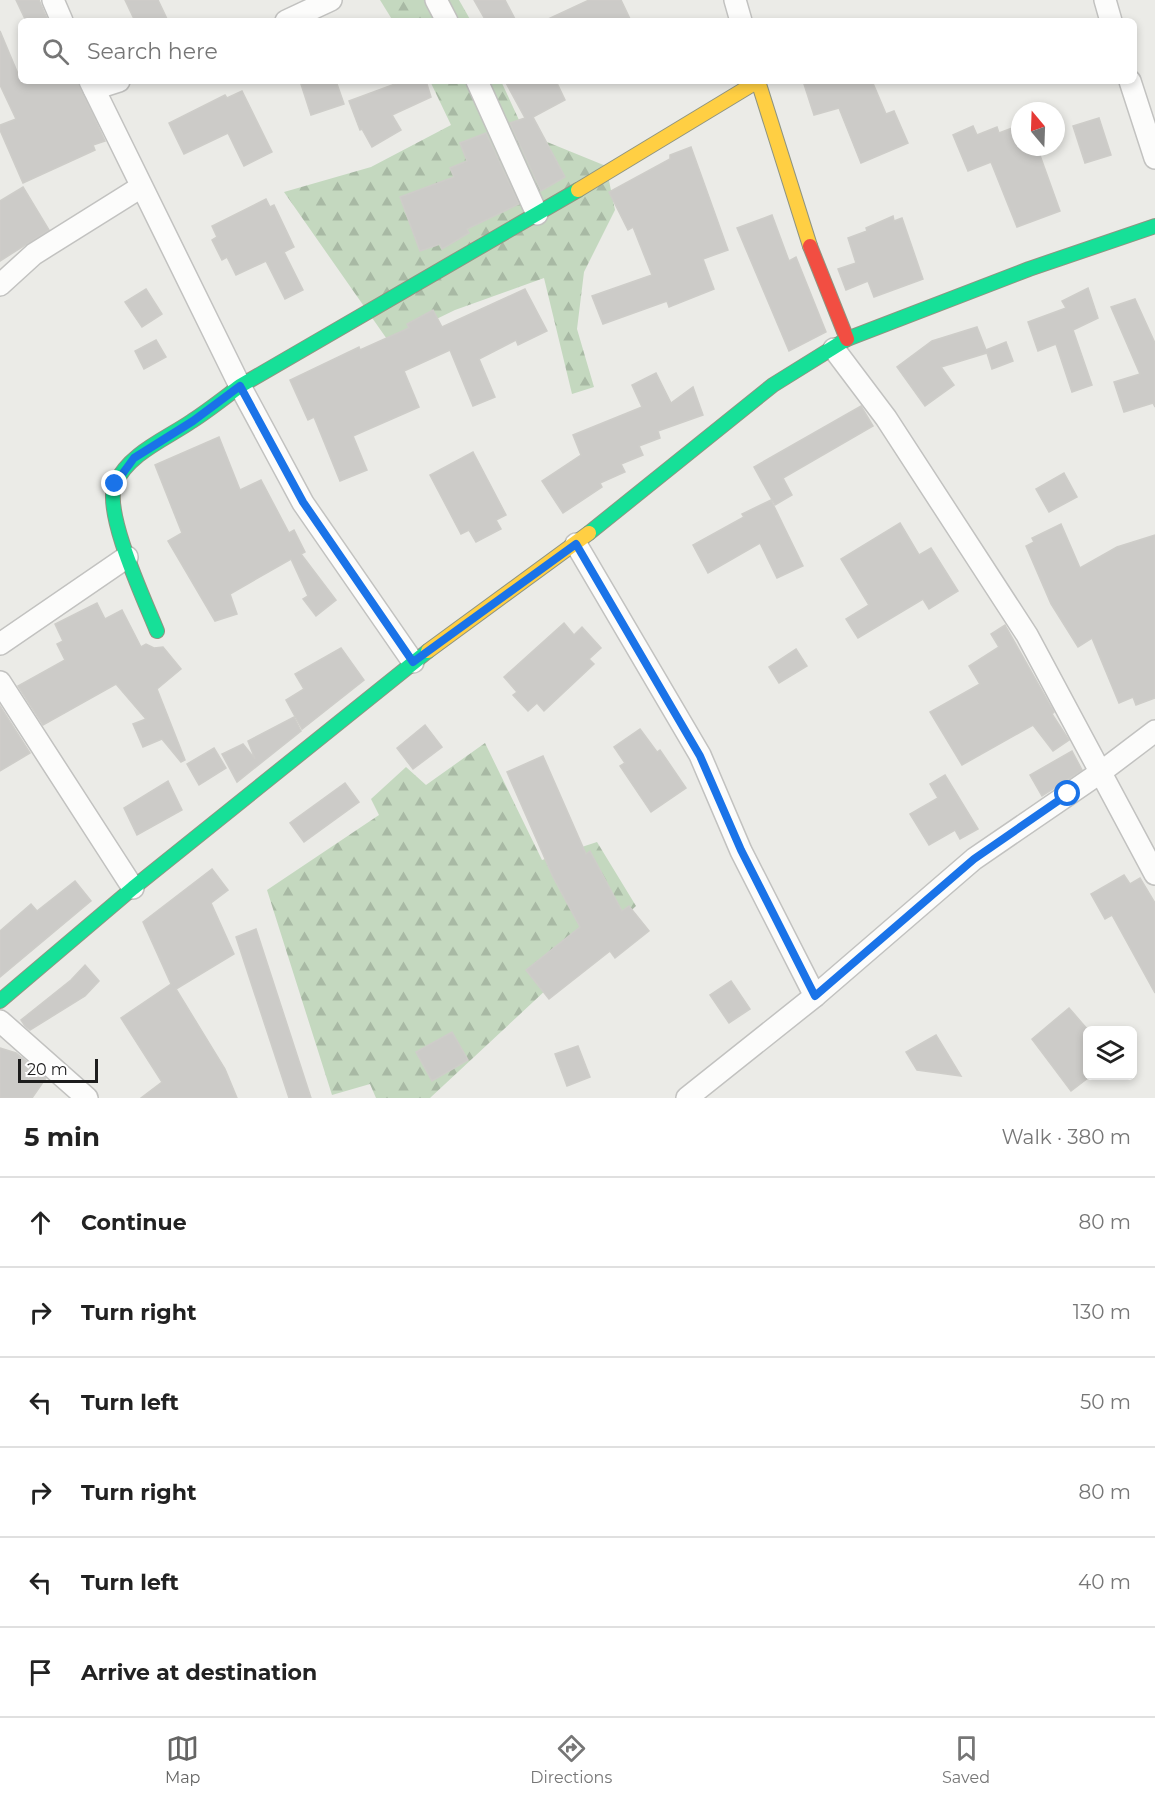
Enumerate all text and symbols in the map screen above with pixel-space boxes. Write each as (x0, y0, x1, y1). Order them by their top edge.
search box (18, 18, 1137, 84)
icon: search (39, 35, 72, 68)
text: Search here (87, 38, 218, 65)
north arrow (1011, 102, 1065, 156)
route end (101, 470, 127, 496)
route start (1054, 780, 1080, 806)
map controls (1083, 1026, 1137, 1080)
button: layers (1083, 1026, 1137, 1080)
scale bar (18, 1056, 98, 1084)
text: 20 m (27, 1060, 68, 1079)
text: 5 min (24, 1121, 100, 1153)
text: Walk · 380 m (1001, 1125, 1131, 1149)
icon: ahead (24, 1206, 57, 1239)
text: Continue (81, 1209, 187, 1236)
text: 80 m (1079, 1210, 1131, 1234)
icon: right (24, 1296, 57, 1329)
text: Turn right (81, 1299, 196, 1326)
text: 130 m (1073, 1300, 1131, 1324)
icon: left (24, 1386, 57, 1419)
text: Turn left (81, 1389, 179, 1416)
text: 50 m (1080, 1390, 1131, 1414)
icon: right (24, 1476, 57, 1509)
text: Turn right (81, 1479, 196, 1506)
text: 80 m (1079, 1480, 1131, 1504)
icon: left (24, 1566, 57, 1599)
text: Turn left (81, 1569, 179, 1596)
text: 40 m (1078, 1570, 1131, 1594)
icon: arrive (24, 1656, 57, 1689)
text: Arrive at destination (81, 1659, 317, 1686)
tab: Map (165, 1732, 200, 1787)
tab: Directions (530, 1732, 612, 1787)
tab: Saved (942, 1732, 990, 1787)

